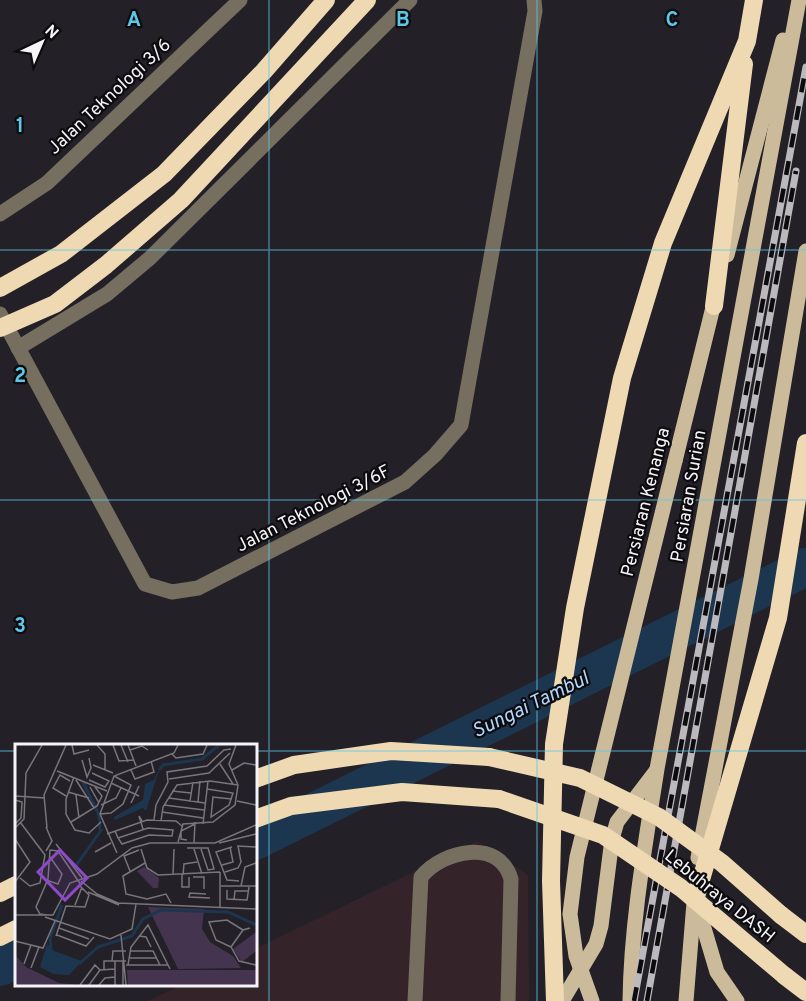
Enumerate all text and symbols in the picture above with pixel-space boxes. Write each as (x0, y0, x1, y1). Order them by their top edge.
text: A (127, 8, 141, 34)
text: B (396, 8, 410, 34)
text: C (666, 8, 678, 34)
north arrow (12, 12, 72, 72)
text: N (40, 21, 62, 44)
street label: Jalan Teknologi 3/6 (44, 34, 176, 160)
text: 1 (16, 114, 24, 140)
text: 2 (14, 364, 26, 390)
street label: Persiaran Kenanga (617, 425, 676, 579)
street label: Persiaran Surian (667, 428, 712, 564)
street label: Jalan Teknologi 3/6F (233, 460, 395, 558)
text: 3 (14, 614, 26, 640)
water label: Sungai Tambul (468, 666, 594, 745)
inset map (15, 744, 256, 986)
street label: Lebuhraya DASH (659, 845, 779, 949)

